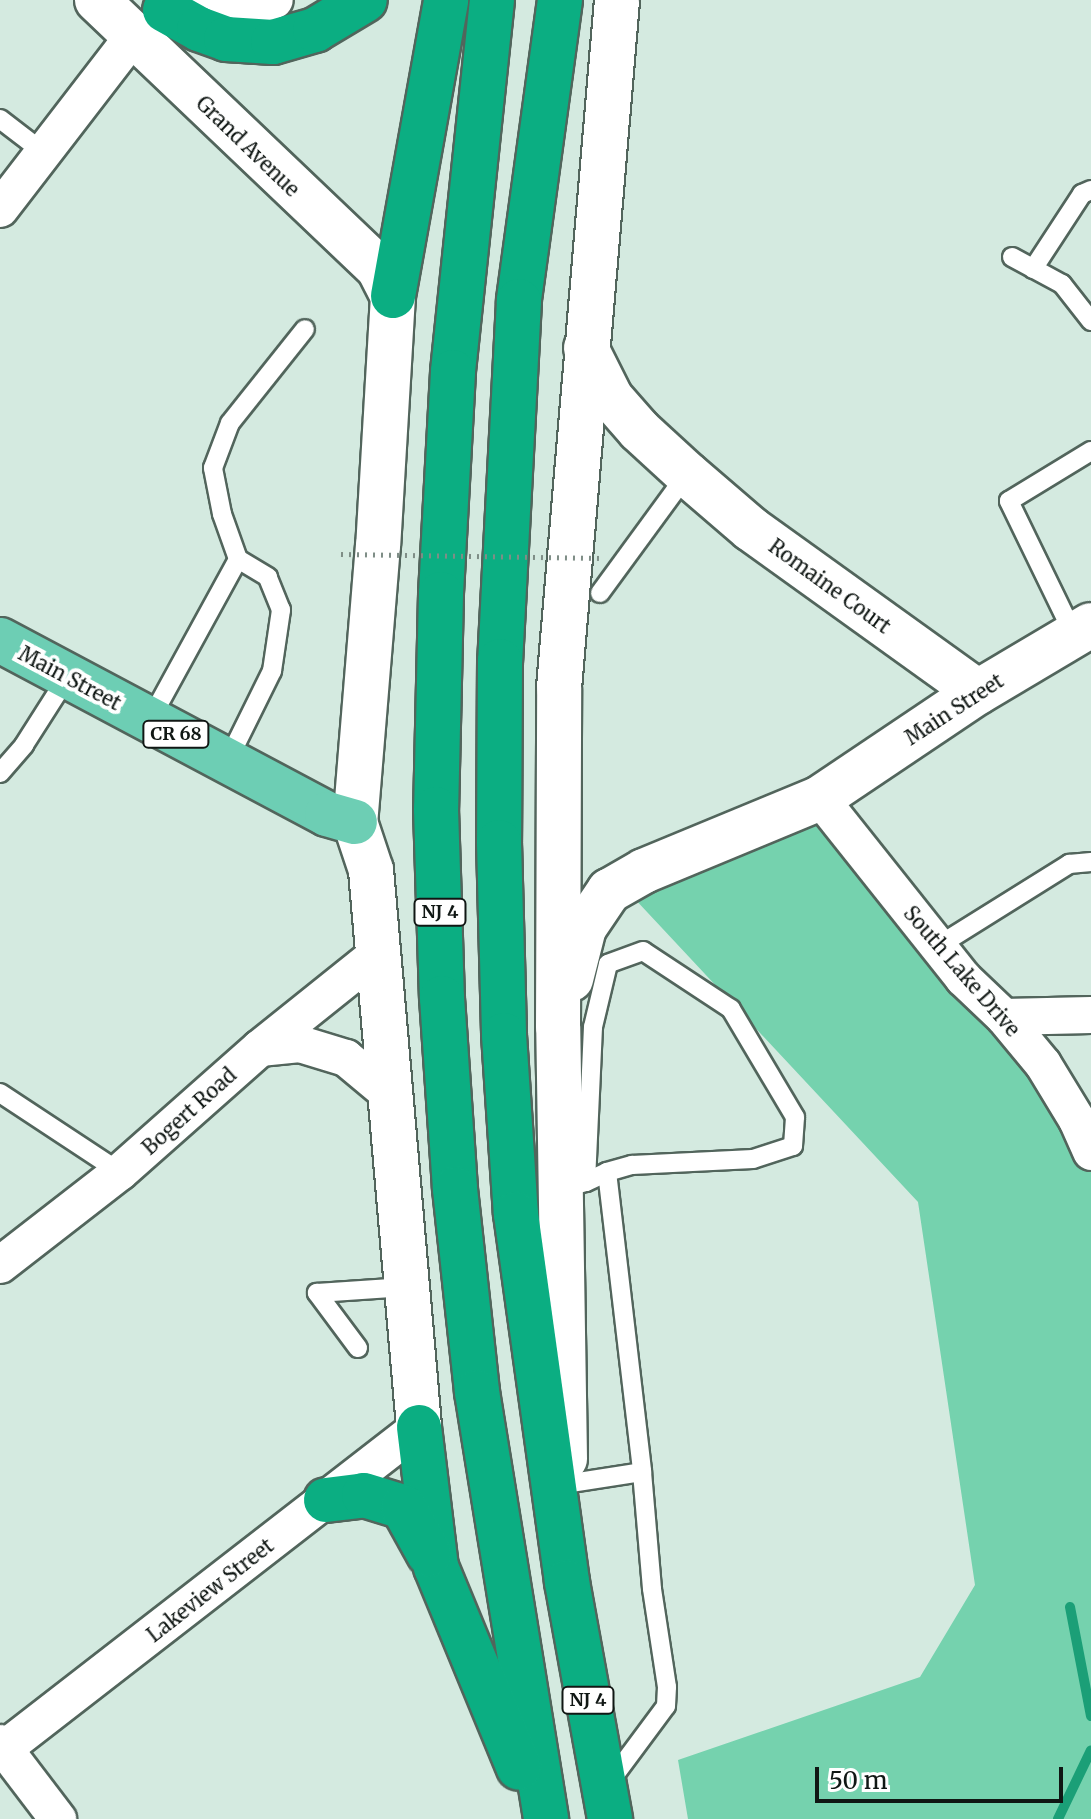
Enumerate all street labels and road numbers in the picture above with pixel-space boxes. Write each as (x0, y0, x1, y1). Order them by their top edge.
street label: Grand Avenue (192, 91, 304, 201)
street label: Romaine Court (764, 534, 896, 638)
street label: Main Street (15, 641, 125, 715)
street label: Main Street (900, 668, 1008, 750)
road number: CR 68 (142, 720, 210, 748)
road number: NJ 4 (412, 898, 468, 926)
street label: South Lake Drive (899, 901, 1025, 1041)
street label: Bogert Road (137, 1063, 241, 1159)
street label: Lakeview Street (142, 1533, 278, 1647)
road number: NJ 4 (560, 1686, 616, 1714)

